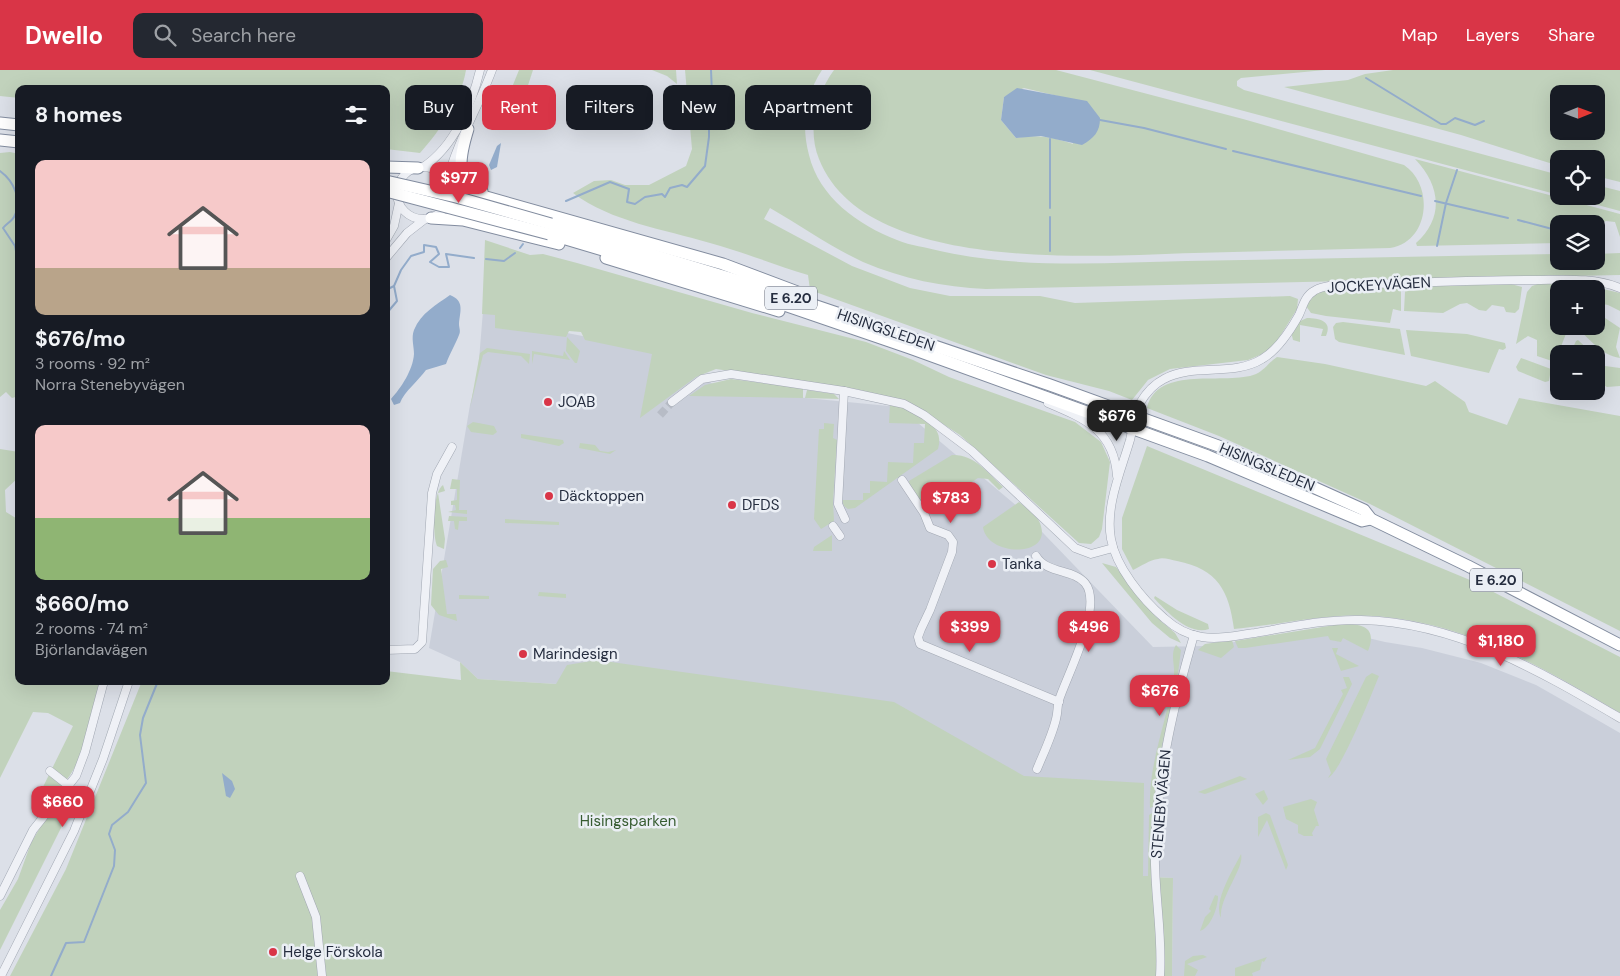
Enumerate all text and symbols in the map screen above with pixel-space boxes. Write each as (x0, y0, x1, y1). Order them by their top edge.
search box (133, 13, 483, 58)
text: Dwello (25, 20, 103, 51)
icon: search (151, 21, 179, 49)
text: Search here (191, 23, 296, 48)
text: Map (1402, 23, 1438, 47)
text: Layers (1466, 23, 1520, 47)
text: Share (1548, 23, 1595, 47)
chip: Buy (405, 85, 472, 130)
chip: Rent (482, 85, 556, 130)
chip: Filters (566, 85, 653, 130)
chip: New (663, 85, 735, 130)
chip: Apartment (745, 85, 871, 130)
north arrow (1550, 85, 1605, 140)
map controls (1550, 85, 1605, 400)
text: 8 homes (35, 101, 123, 129)
icon: filters (342, 101, 370, 129)
button: locate (1550, 150, 1605, 205)
pin: $977 (429, 162, 489, 204)
text: $977 (441, 167, 477, 188)
icon: home (158, 193, 248, 283)
button: layers (1550, 215, 1605, 270)
street label: JOCKEYVÄGEN (1327, 272, 1431, 298)
button: + (1550, 280, 1605, 335)
road number: E 6.20 (765, 287, 817, 310)
street label: HISINGSLEDEN (835, 304, 937, 356)
text: $676/mo (35, 325, 126, 353)
button: − (1550, 345, 1605, 400)
text: 3 rooms · 92 m² (35, 353, 150, 374)
text: Norra Stenebyvägen (35, 374, 185, 395)
place label: JOAB (558, 392, 595, 412)
marker: JOAB (542, 396, 554, 408)
pin: $676 (1087, 400, 1147, 442)
text: $676 (1098, 405, 1136, 426)
street label: HISINGSLEDEN (1216, 438, 1318, 496)
icon: home (158, 458, 248, 548)
pin: $783 (921, 482, 981, 524)
place label: Däcktoppen (559, 486, 644, 506)
text: $783 (932, 487, 970, 508)
marker: Däcktoppen (543, 490, 555, 502)
place label: DFDS (742, 495, 780, 515)
marker: DFDS (726, 499, 738, 511)
place label: Tanka (1002, 554, 1042, 574)
marker: Tanka (986, 558, 998, 570)
road number: E 6.20 (1470, 568, 1522, 592)
text: $660/mo (35, 590, 129, 618)
pin: $399 (940, 610, 1000, 653)
pin: $496 (1059, 610, 1119, 653)
text: $399 (950, 616, 990, 637)
text: $496 (1069, 616, 1109, 637)
text: 2 rooms · 74 m² (35, 618, 148, 639)
pin: $1,180 (1460, 624, 1542, 667)
text: $1,180 (1478, 630, 1524, 651)
text: Björlandavägen (35, 639, 147, 660)
place label: Marindesign (533, 644, 618, 664)
marker: Marindesign (517, 648, 529, 660)
pin: $676 (1130, 674, 1190, 717)
text: $676 (1141, 680, 1179, 701)
street label: STENEBYVÄGEN (1146, 749, 1176, 859)
pin: $660 (33, 786, 93, 828)
text: $660 (42, 791, 84, 812)
park label: Hisingsparken (580, 811, 676, 831)
place label: Helge Förskola (283, 942, 383, 962)
marker: Helge Förskola (267, 946, 279, 958)

